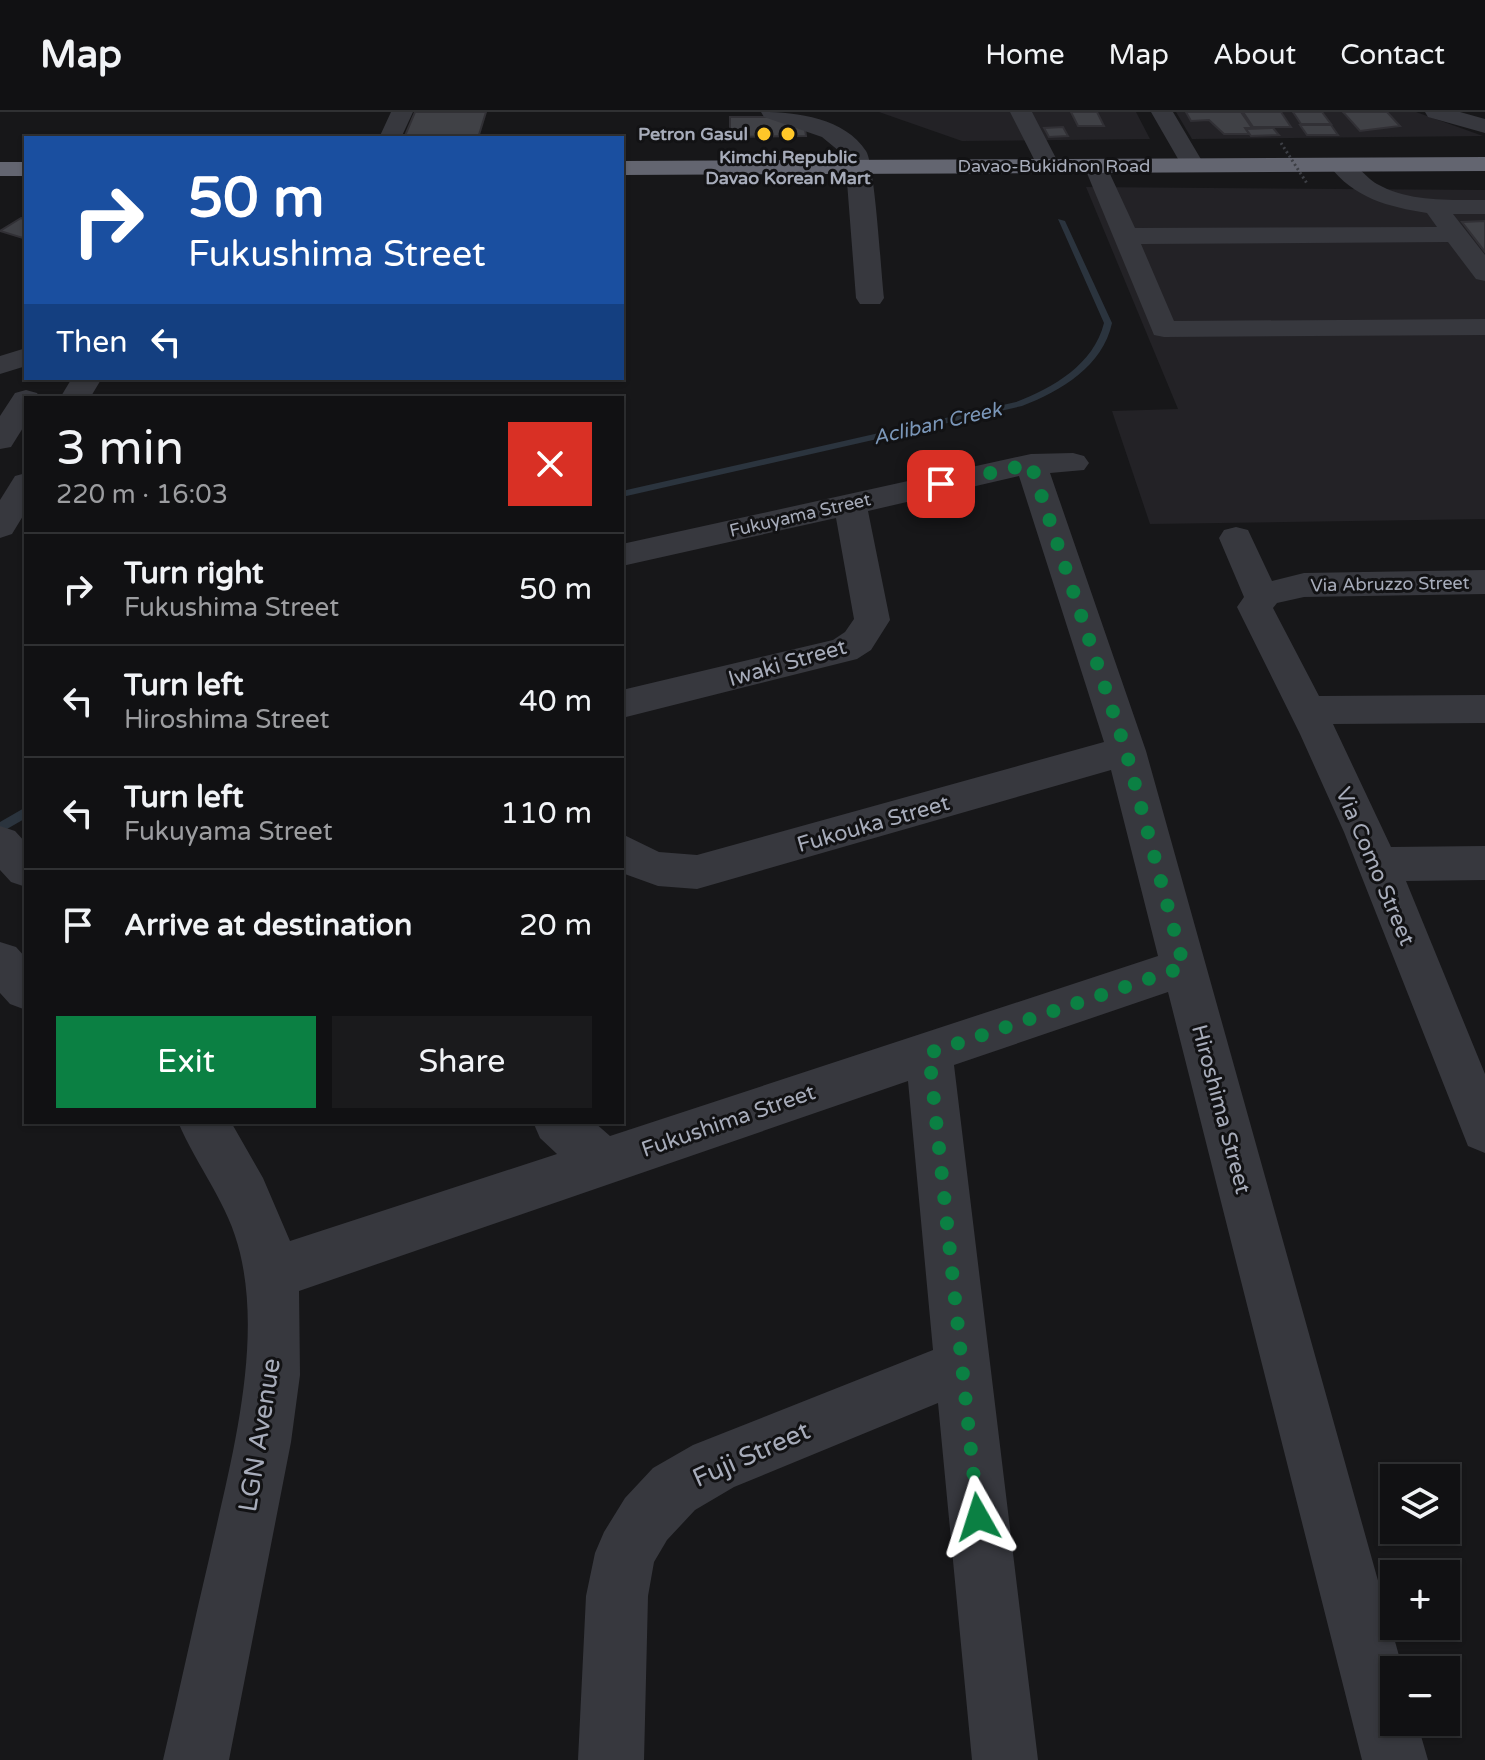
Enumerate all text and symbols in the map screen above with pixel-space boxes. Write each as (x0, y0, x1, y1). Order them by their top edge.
text: Map (40, 32, 122, 78)
text: Home (985, 38, 1065, 72)
text: Map (1109, 38, 1169, 72)
text: About (1213, 38, 1296, 72)
text: Contact (1340, 38, 1445, 72)
place label: Petron Gasul (638, 123, 748, 145)
marker: Petron Gasul (755, 125, 773, 143)
marker: Kimchi Republic Davao Korean Mart (779, 125, 797, 143)
place label: Kimchi Republic Davao Korean Mart (705, 146, 871, 189)
street label: Davao-Bukidnon Road (958, 155, 1150, 177)
text: 50 m (188, 165, 324, 232)
icon: right (56, 168, 160, 272)
text: Fukushima Street (188, 233, 486, 276)
icon: left (144, 320, 188, 364)
text: Then (56, 324, 128, 361)
water label: Acliban Creek (871, 397, 1006, 450)
text: 3 min (56, 420, 184, 478)
button: close (508, 422, 592, 506)
pin (907, 450, 975, 518)
icon: arrive (919, 462, 963, 506)
text: 220 m · 16:03 (56, 479, 228, 510)
street label: Fukuyama Street (727, 488, 873, 542)
text: Turn right (124, 555, 264, 592)
icon: right (56, 567, 100, 611)
text: 50 m (519, 571, 592, 608)
street label: Via Abruzzo Street (1310, 572, 1470, 596)
text: Fukushima Street (124, 592, 339, 623)
street label: Iwaki Street (725, 634, 849, 692)
text: Turn left (124, 667, 243, 704)
icon: left (56, 679, 100, 723)
text: 40 m (519, 683, 592, 720)
text: Hiroshima Street (124, 704, 330, 735)
text: Turn left (124, 779, 243, 816)
street label: Via Como Street (1330, 783, 1420, 949)
street label: Fukouka Street (794, 790, 952, 858)
icon: left (56, 791, 100, 835)
text: 110 m (500, 795, 592, 832)
text: Fukuyama Street (124, 816, 333, 847)
icon: arrive (56, 903, 100, 947)
text: Arrive at destination (124, 907, 412, 944)
text: 20 m (519, 907, 592, 944)
button: Exit (56, 1016, 316, 1108)
button: Share (332, 1016, 592, 1108)
street label: Hiroshima Street (1186, 1022, 1256, 1197)
street label: Fukushima Street (638, 1079, 819, 1163)
street label: LGN Avenue (232, 1356, 287, 1514)
street label: Fuji Street (688, 1415, 815, 1494)
map controls (1380, 1464, 1460, 1736)
button: layers (1380, 1464, 1460, 1544)
position arrow (936, 1475, 1020, 1559)
button: + (1380, 1560, 1460, 1640)
button: − (1380, 1656, 1460, 1736)

